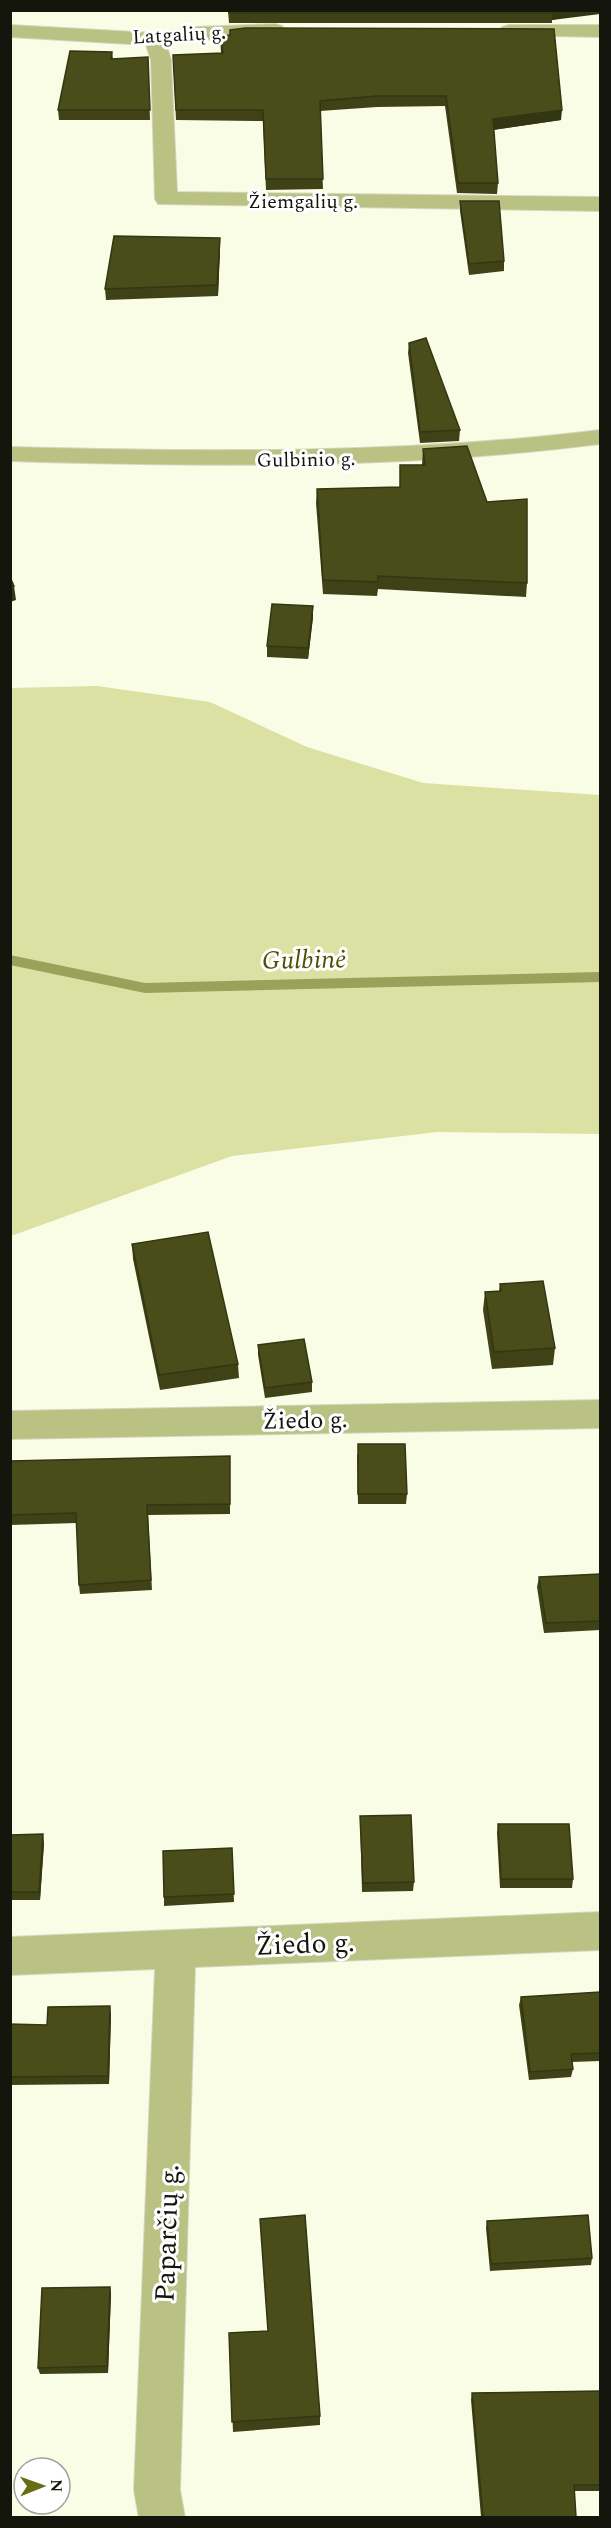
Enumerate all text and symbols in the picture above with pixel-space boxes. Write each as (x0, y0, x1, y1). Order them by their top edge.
street label: Latgalių g. (132, 18, 226, 52)
street label: Žiemgalių g. (248, 187, 358, 217)
street label: Gulbinio g. (256, 444, 356, 476)
water label: Gulbinė (261, 939, 347, 981)
street label: Žiedo g. (262, 1402, 348, 1440)
street label: Žiedo g. (255, 1921, 355, 1968)
street label: Paparčių g. (144, 2163, 191, 2303)
north arrow (12, 2456, 72, 2516)
text: N (44, 2479, 68, 2492)

